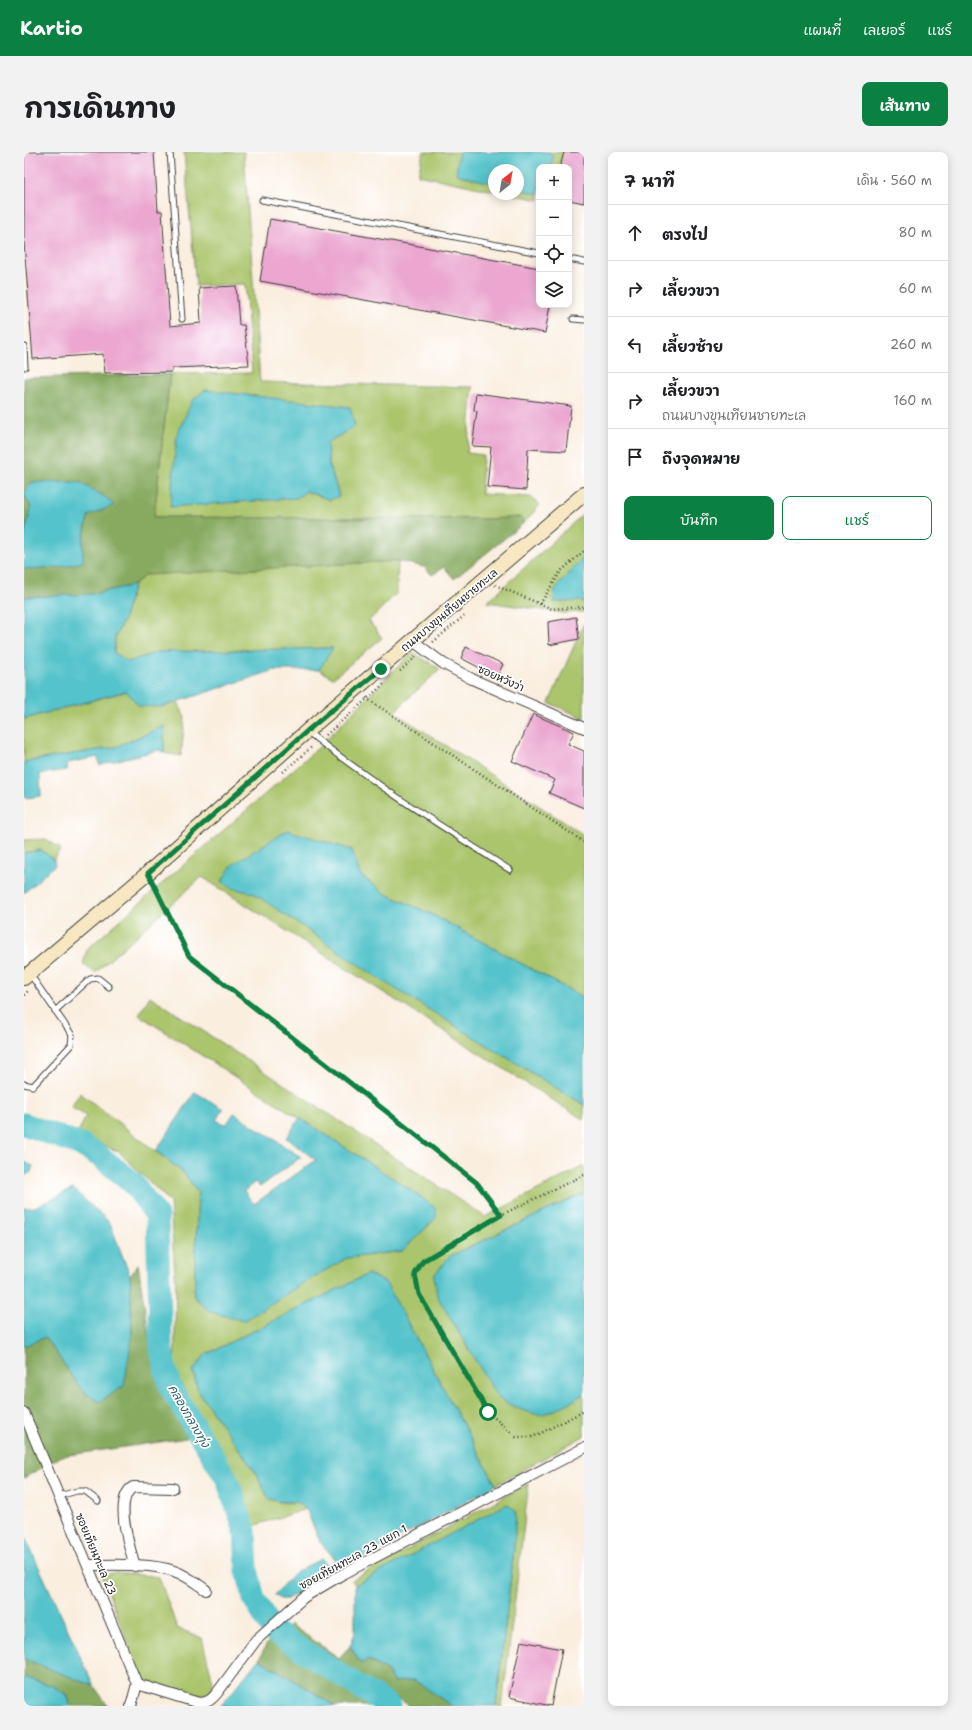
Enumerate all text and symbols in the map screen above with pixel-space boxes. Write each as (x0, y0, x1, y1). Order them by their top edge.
text: Kartio (20, 16, 83, 41)
text: แผนที่ (803, 21, 841, 39)
text: เลเยอร์ (863, 21, 905, 39)
text: แชร์ (927, 21, 952, 39)
button: เส้นทาง (862, 82, 948, 126)
text: การเดินทาง (24, 89, 176, 127)
north arrow (488, 164, 524, 200)
map controls (536, 164, 572, 308)
button: + (536, 164, 572, 200)
text: 7 นาที (624, 170, 675, 192)
text: เดิน · 560 m (856, 172, 932, 189)
button: − (536, 200, 572, 236)
icon: ahead (624, 222, 646, 244)
text: 80 m (898, 224, 932, 241)
text: ตรงไป (662, 225, 708, 245)
button: locate (536, 236, 572, 272)
button: layers (536, 272, 572, 308)
icon: right (624, 278, 646, 300)
text: 60 m (899, 280, 932, 297)
text: เลี้ยวขวา (662, 281, 720, 301)
icon: left (624, 334, 646, 356)
text: 260 m (890, 336, 932, 353)
text: เลี้ยวซ้าย (662, 337, 723, 357)
text: เลี้ยวขวา (662, 381, 720, 401)
icon: right (624, 390, 646, 412)
text: 160 m (894, 392, 932, 409)
text: ถนนบางขุนเทียนชายทะเล (662, 407, 806, 424)
icon: arrive (624, 446, 646, 468)
text: ถึงจุดหมาย (662, 449, 740, 469)
button: บันทึก (624, 496, 774, 540)
button: แชร์ (782, 496, 932, 540)
street label: ถนนบางขุนเทียนชายทะเล (398, 565, 501, 656)
route end (372, 660, 390, 678)
street label: ซอยหวังว่า (475, 661, 527, 695)
water label: คลองกลางทุ่ง (164, 1382, 214, 1452)
route start (479, 1403, 497, 1421)
street label: ซอยเทียนทะเล 23 (72, 1511, 120, 1597)
street label: ซอยเทียนทะเล 23 แยก 1 (297, 1522, 410, 1593)

